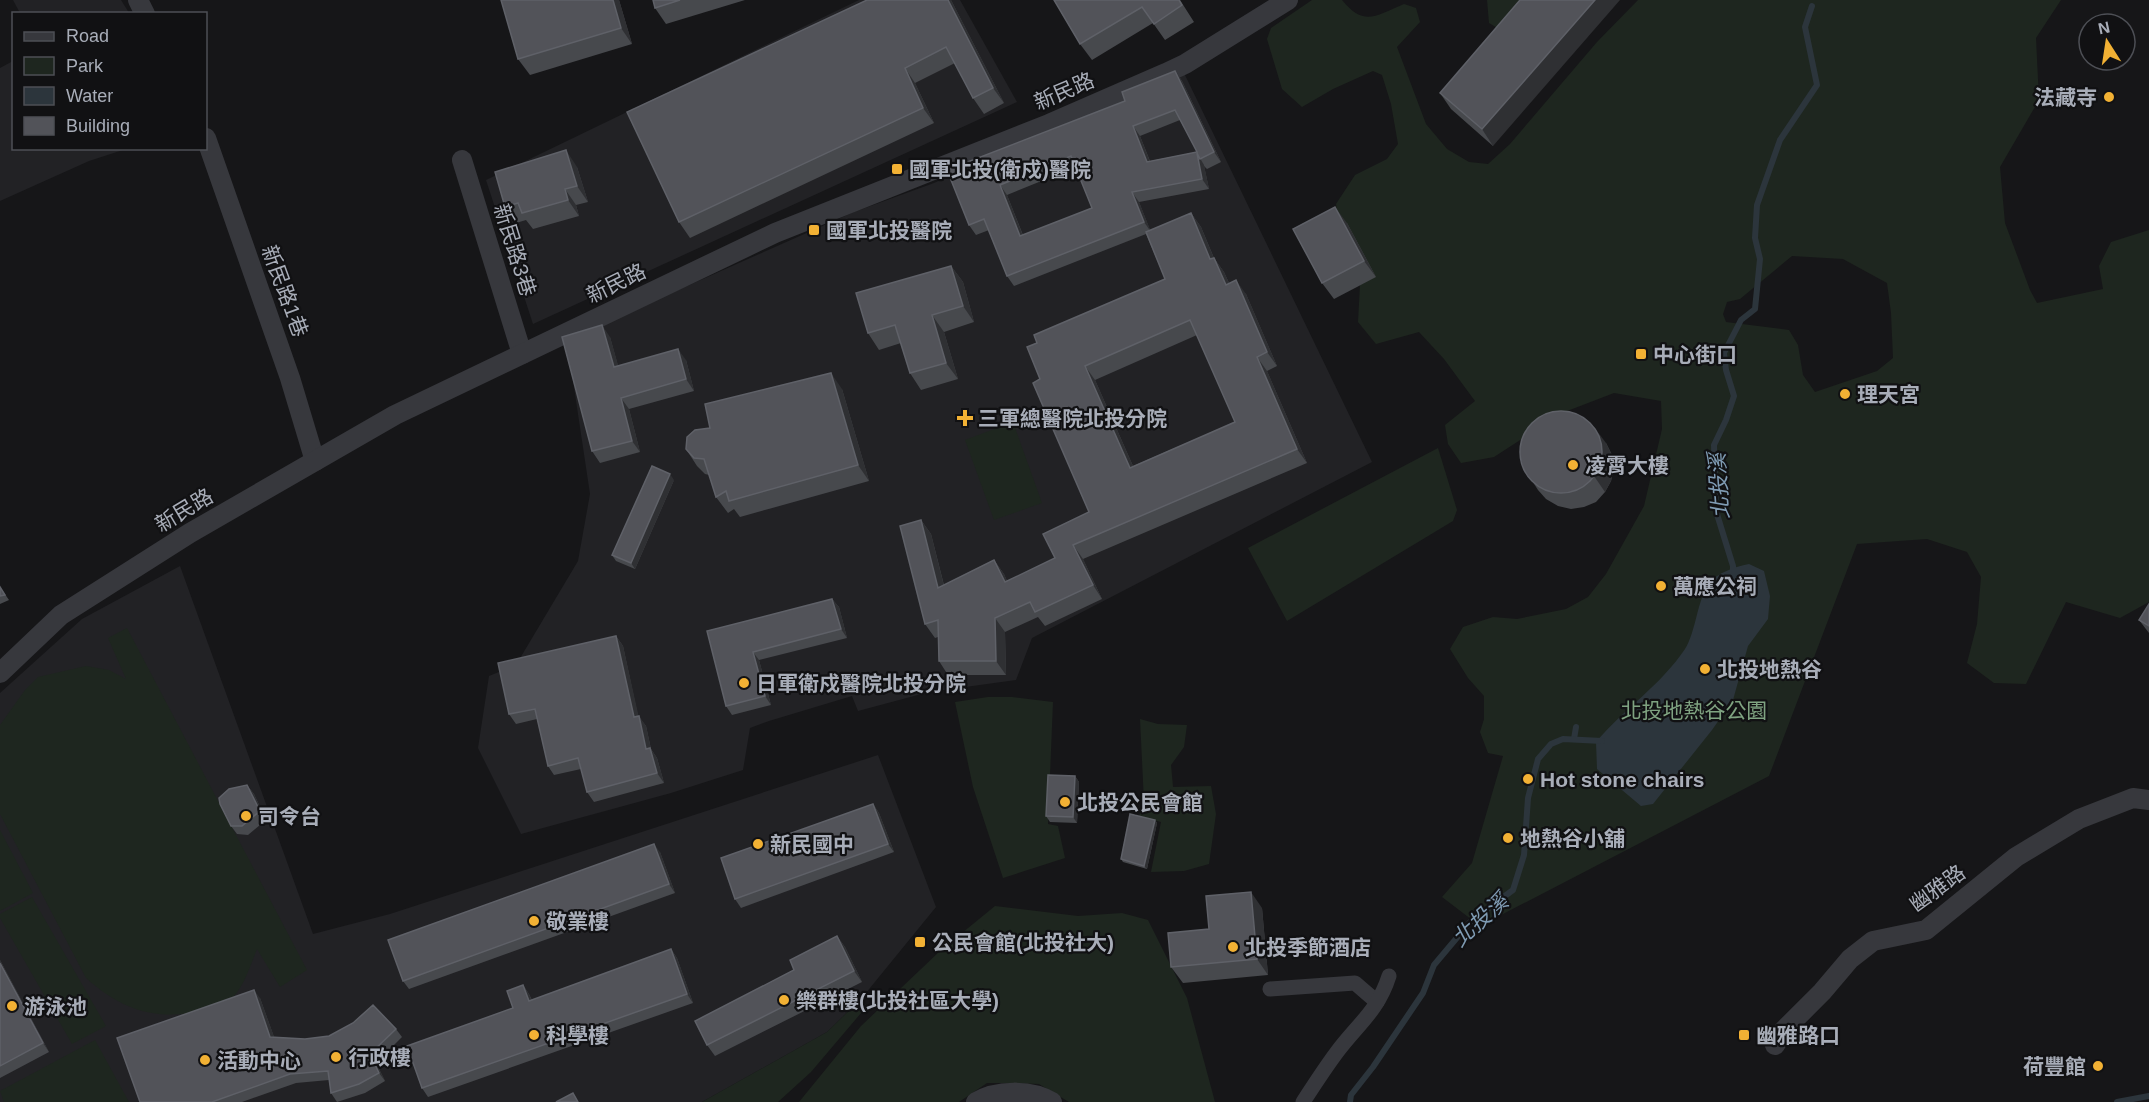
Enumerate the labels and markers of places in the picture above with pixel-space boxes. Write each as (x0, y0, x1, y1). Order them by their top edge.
place label: 法藏寺 (2034, 86, 2097, 109)
marker: 法藏寺 (2102, 90, 2116, 104)
place label: 國軍北投(衛戍)醫院 (909, 158, 1091, 181)
marker: 國軍北投(衛戍)醫院 (890, 162, 904, 176)
place label: 國軍北投醫院 (826, 219, 952, 242)
marker: 國軍北投醫院 (807, 223, 821, 237)
place label: 中心街口 (1653, 343, 1737, 366)
marker: 中心街口 (1634, 347, 1648, 361)
place label: 理天宮 (1857, 383, 1920, 406)
marker: 理天宮 (1838, 387, 1852, 401)
place label: 三軍總醫院北投分院 (978, 407, 1167, 430)
marker: 三軍總醫院北投分院 (956, 409, 974, 427)
place label: 凌霄大樓 (1585, 454, 1669, 477)
marker: 凌霄大樓 (1566, 458, 1580, 472)
place label: 萬應公祠 (1673, 575, 1757, 598)
marker: 萬應公祠 (1654, 579, 1668, 593)
place label: 北投地熱谷 (1717, 658, 1822, 681)
marker: 北投地熱谷 (1698, 662, 1712, 676)
place label: 日軍衛戍醫院北投分院 (756, 672, 966, 695)
marker: 日軍衛戍醫院北投分院 (737, 676, 751, 690)
place label: Hot stone chairs (1540, 768, 1705, 791)
marker: Hot stone chairs (1521, 772, 1535, 786)
place label: 北投公民會館 (1077, 791, 1203, 814)
marker: 北投公民會館 (1058, 795, 1072, 809)
place label: 司令台 (258, 805, 321, 828)
marker: 司令台 (239, 809, 253, 823)
place label: 地熱谷小舖 (1520, 827, 1625, 850)
marker: 地熱谷小舖 (1501, 831, 1515, 845)
place label: 新民國中 (770, 833, 854, 856)
marker: 新民國中 (751, 837, 765, 851)
place label: 敬業樓 (546, 910, 609, 933)
marker: 敬業樓 (527, 914, 541, 928)
place label: 公民會館(北投社大) (932, 931, 1114, 954)
marker: 公民會館(北投社大) (913, 935, 927, 949)
place label: 北投季節酒店 (1245, 936, 1371, 959)
marker: 北投季節酒店 (1226, 940, 1240, 954)
place label: 樂群樓(北投社區大學) (796, 989, 999, 1012)
marker: 樂群樓(北投社區大學) (777, 993, 791, 1007)
place label: 游泳池 (24, 995, 87, 1018)
marker: 游泳池 (5, 999, 19, 1013)
place label: 科學樓 (546, 1024, 609, 1047)
place label: 幽雅路口 (1756, 1024, 1840, 1047)
marker: 科學樓 (527, 1028, 541, 1042)
marker: 幽雅路口 (1737, 1028, 1751, 1042)
place label: 行政樓 (348, 1046, 411, 1069)
place label: 活動中心 (217, 1049, 301, 1072)
marker: 行政樓 (329, 1050, 343, 1064)
marker: 活動中心 (198, 1053, 212, 1067)
place label: 荷豐館 (2023, 1055, 2086, 1078)
marker: 荷豐館 (2091, 1059, 2105, 1073)

